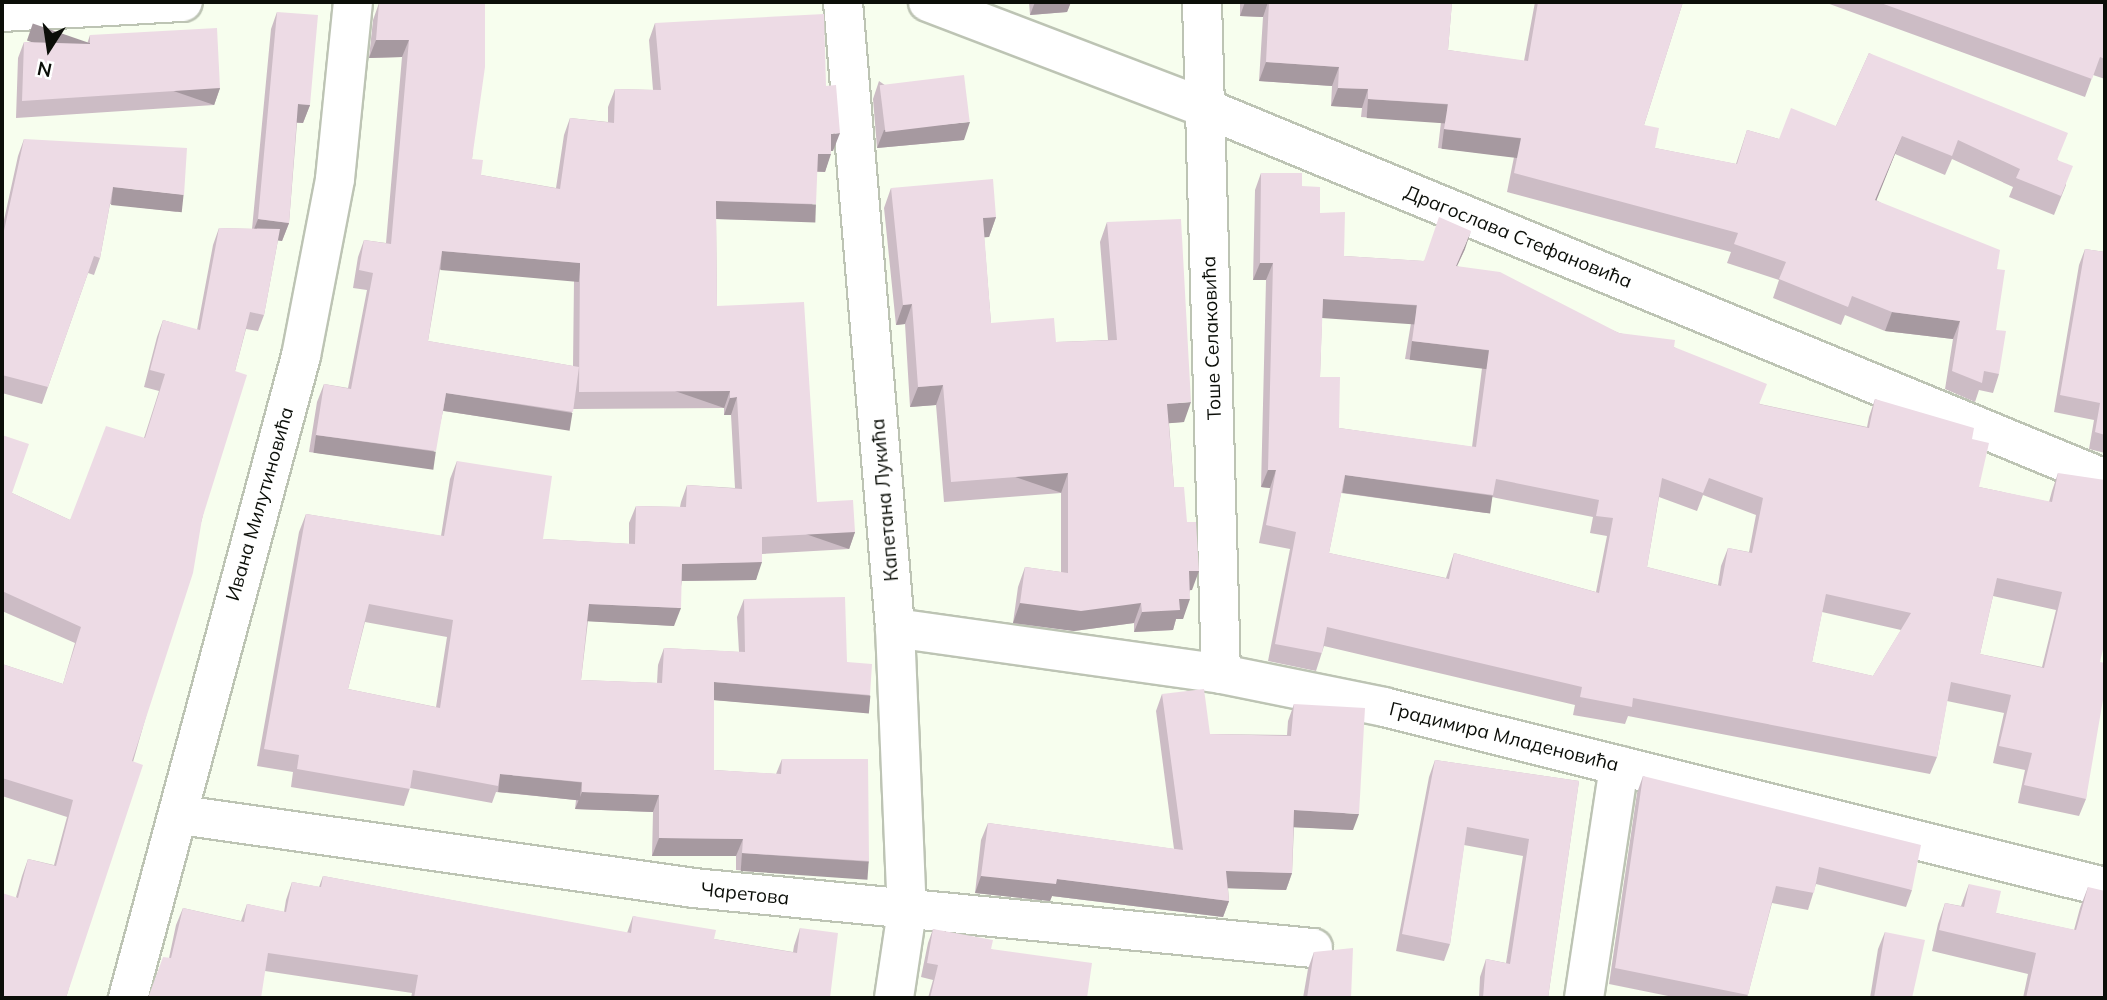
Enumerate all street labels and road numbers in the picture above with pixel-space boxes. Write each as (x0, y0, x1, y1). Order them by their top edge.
street label: Драгослава Стефановића (1401, 181, 1635, 293)
street label: Тоше Селаковића (1198, 256, 1226, 420)
street label: Ивана Милутиновића (221, 404, 299, 604)
street label: Капетана Лукића (867, 418, 903, 582)
street label: Градимира Младеновића (1387, 697, 1621, 777)
street label: Чаретова (700, 878, 790, 910)

